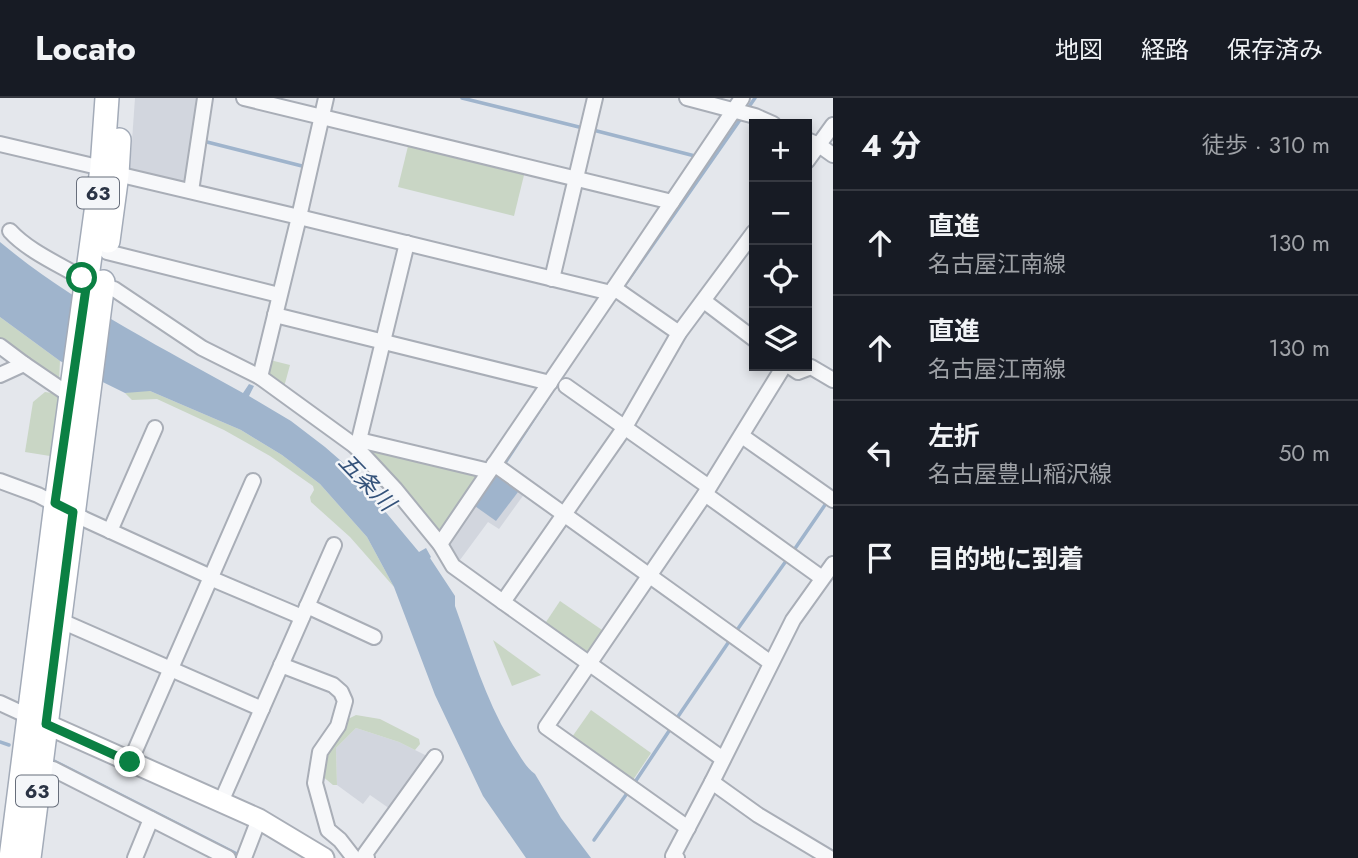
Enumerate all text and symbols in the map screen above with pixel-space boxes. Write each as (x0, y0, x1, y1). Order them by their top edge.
text: Locato (35, 25, 136, 72)
text: 地図 (1055, 32, 1103, 67)
text: 経路 (1141, 32, 1189, 67)
text: 保存済み (1227, 32, 1323, 67)
map controls (749, 119, 812, 371)
button: + (749, 119, 812, 182)
text: 4 分 (861, 124, 921, 167)
text: 徒歩 · 310 m (1202, 128, 1330, 162)
road number: 63 (77, 178, 119, 208)
button: − (749, 182, 812, 245)
text: 直進 (928, 207, 980, 245)
icon: ahead (861, 224, 899, 262)
text: 130 m (1268, 226, 1330, 260)
button: locate (749, 245, 812, 308)
text: 名古屋江南線 (928, 247, 1066, 281)
route start (66, 262, 97, 293)
button: layers (749, 308, 812, 371)
text: 直進 (928, 312, 980, 350)
icon: ahead (861, 329, 899, 367)
text: 130 m (1268, 331, 1330, 365)
text: 名古屋江南線 (928, 352, 1066, 386)
text: 左折 (928, 417, 980, 455)
icon: left (861, 434, 899, 472)
text: 50 m (1278, 436, 1330, 470)
water label: 五条川 (331, 445, 405, 521)
text: 名古屋豊山稲沢線 (928, 457, 1112, 491)
icon: arrive (861, 539, 899, 577)
text: 目的地に到着 (928, 540, 1084, 578)
route end (114, 746, 145, 777)
road number: 63 (16, 776, 58, 806)

